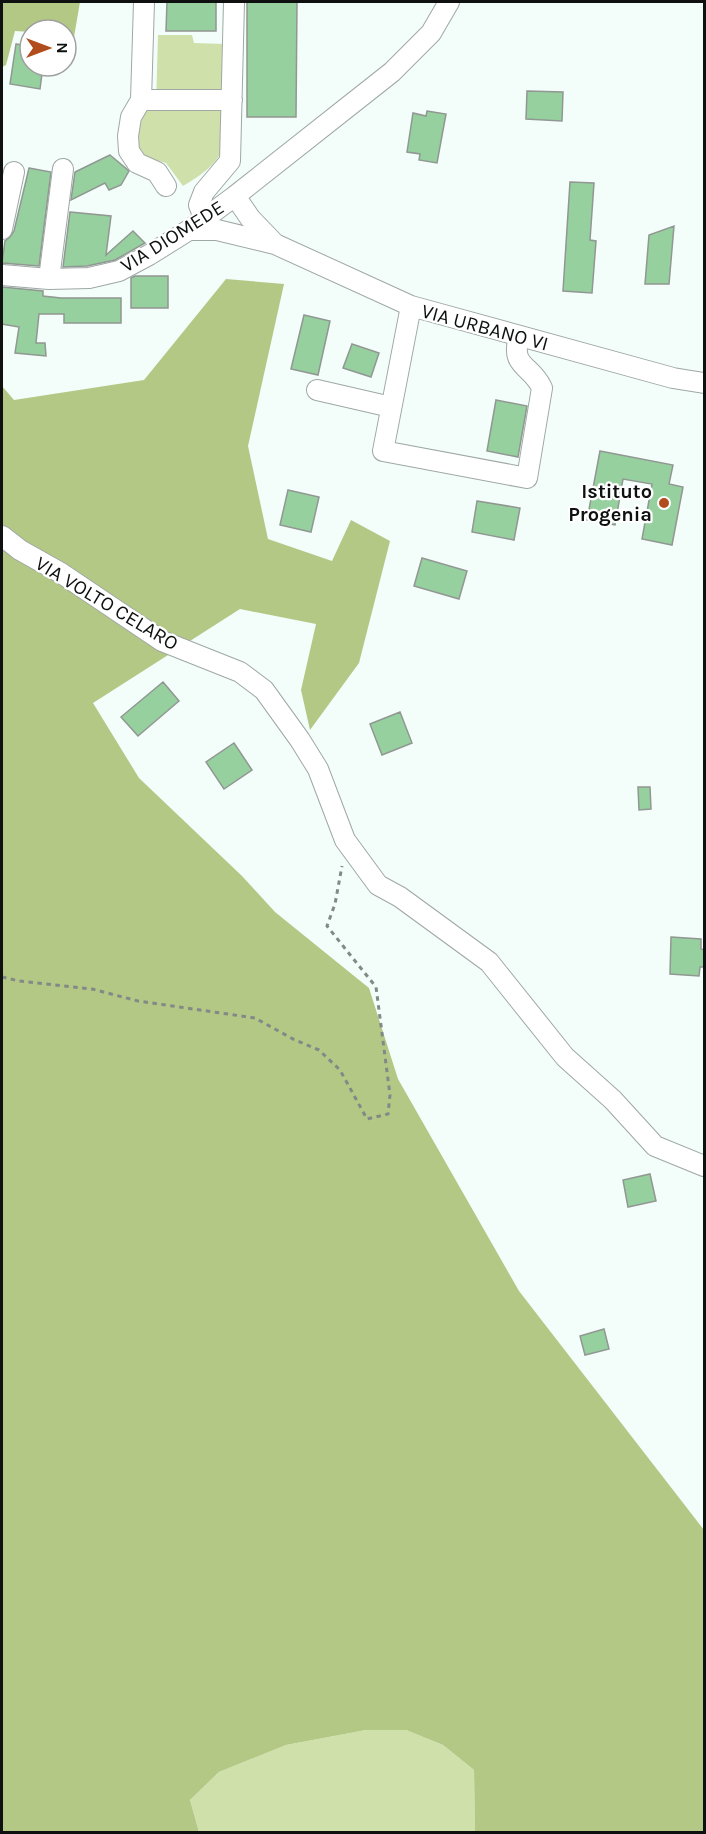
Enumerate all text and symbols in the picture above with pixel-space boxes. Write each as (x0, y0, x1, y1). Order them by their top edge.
north arrow (18, 18, 78, 78)
text: N (53, 42, 72, 54)
street label: VIA DIOMEDE (116, 196, 228, 277)
street label: VIA URBANO VI (419, 299, 551, 355)
place label: Istituto Progenia (568, 480, 652, 526)
marker: Istituto Progenia (657, 496, 671, 510)
street label: VIA VOLTO CELARO (31, 552, 182, 655)

